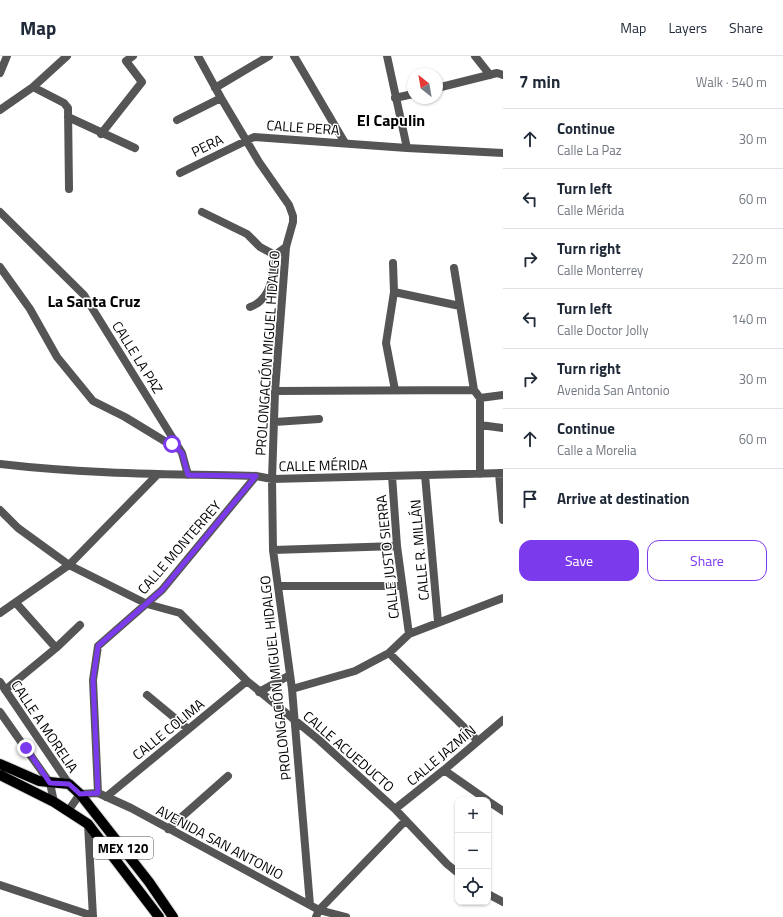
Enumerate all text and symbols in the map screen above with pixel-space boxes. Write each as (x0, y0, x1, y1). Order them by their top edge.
text: Map (20, 13, 56, 42)
text: Map (620, 17, 646, 38)
text: Layers (668, 17, 707, 38)
text: Share (729, 17, 763, 38)
north arrow (407, 68, 443, 104)
text: 7 min (519, 69, 560, 95)
text: Walk · 540 m (696, 72, 767, 92)
district label: El Capulin (357, 108, 425, 132)
street label: CALLE PERA (266, 114, 341, 140)
text: Continue (557, 117, 615, 140)
street label: PERA (188, 128, 227, 162)
icon: ahead (519, 128, 541, 150)
text: 30 m (739, 129, 767, 149)
text: Calle La Paz (557, 140, 622, 160)
text: Turn left (557, 177, 612, 200)
icon: left (519, 188, 541, 210)
text: 60 m (739, 189, 767, 209)
text: Calle Mérida (557, 200, 624, 220)
text: Turn right (557, 237, 621, 260)
icon: right (519, 248, 541, 270)
text: 220 m (731, 249, 767, 269)
street label: PROLONGACIÓN MIGUEL HIDALGO (249, 250, 285, 456)
text: Calle Monterrey (557, 260, 643, 280)
district label: La Santa Cruz (47, 289, 141, 313)
text: Turn left (557, 297, 612, 320)
icon: left (519, 308, 541, 330)
text: 140 m (731, 309, 767, 329)
street label: CALLE LA PAZ (107, 317, 169, 397)
text: Calle Doctor Jolly (557, 320, 649, 340)
text: Turn right (557, 357, 621, 380)
icon: right (519, 368, 541, 390)
text: 30 m (739, 369, 767, 389)
text: Avenida San Antonio (557, 380, 670, 400)
text: Continue (557, 417, 615, 440)
icon: ahead (519, 428, 541, 450)
text: 60 m (739, 429, 767, 449)
route start (163, 435, 181, 453)
text: Calle a Morelia (557, 440, 636, 460)
street label: CALLE MÉRIDA (278, 454, 368, 476)
text: Arrive at destination (557, 487, 690, 510)
icon: arrive (519, 488, 541, 510)
street label: CALLE JUSTO SIERRA (370, 493, 404, 620)
street label: CALLE MONTERREY (132, 495, 226, 599)
street label: CALLE R. MILLÁN (404, 499, 434, 601)
button: Save (519, 540, 639, 581)
button: Share (647, 540, 767, 581)
street label: PROLONGACIÓN MIGUEL HIDALGO (254, 575, 296, 781)
street label: CALLE A MORELIA (6, 676, 84, 777)
street label: CALLE COLIMA (128, 693, 209, 765)
street label: CALLE ACUEDUCTO (299, 705, 399, 797)
street label: CALLE JAZMÍN (402, 720, 480, 790)
route end (17, 739, 35, 757)
map controls (455, 797, 491, 905)
button: + (455, 797, 491, 833)
street label: AVENIDA SAN ANTONIO (153, 799, 287, 885)
button: − (455, 833, 491, 869)
road number: MEX 120 (93, 837, 153, 859)
button: locate (455, 869, 491, 905)

